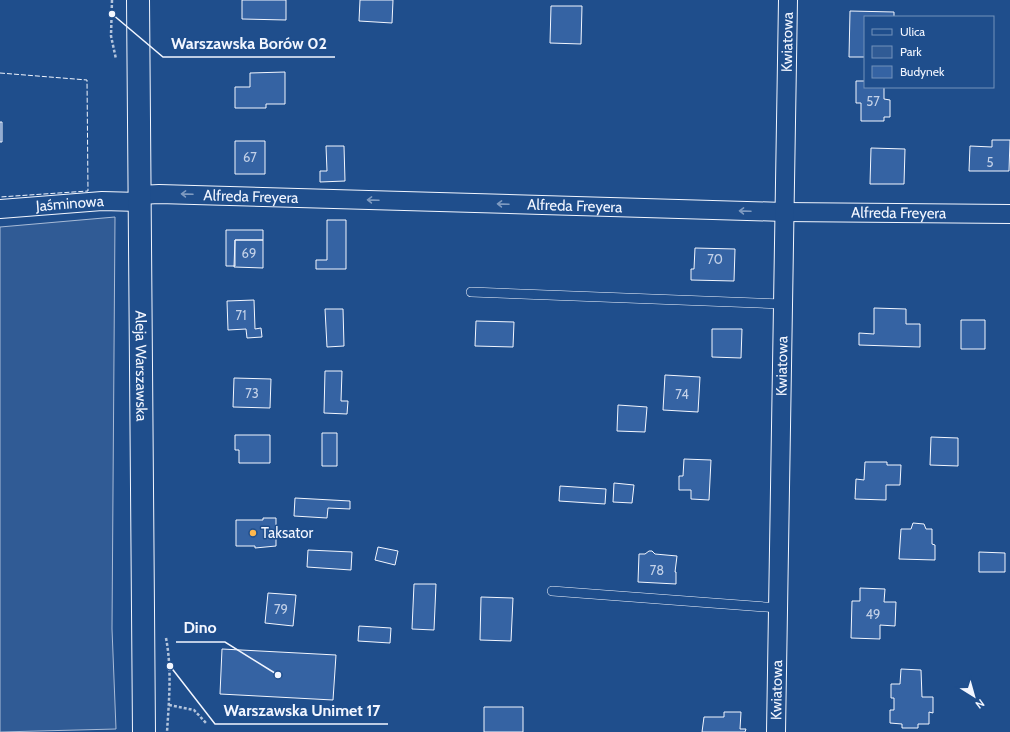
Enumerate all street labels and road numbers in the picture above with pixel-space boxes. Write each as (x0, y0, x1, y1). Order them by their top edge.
street label: Kwiatowa (778, 11, 797, 72)
street label: Alfreda Freyera (203, 186, 300, 207)
street label: Jaśminowa (34, 192, 105, 215)
street label: Alfreda Freyera (527, 196, 623, 216)
street label: Alfreda Freyera (851, 204, 947, 222)
street label: Aleja Warszawska (132, 310, 150, 422)
street label: Kwiatowa (773, 335, 792, 396)
street label: Kwiatowa (767, 659, 786, 720)

